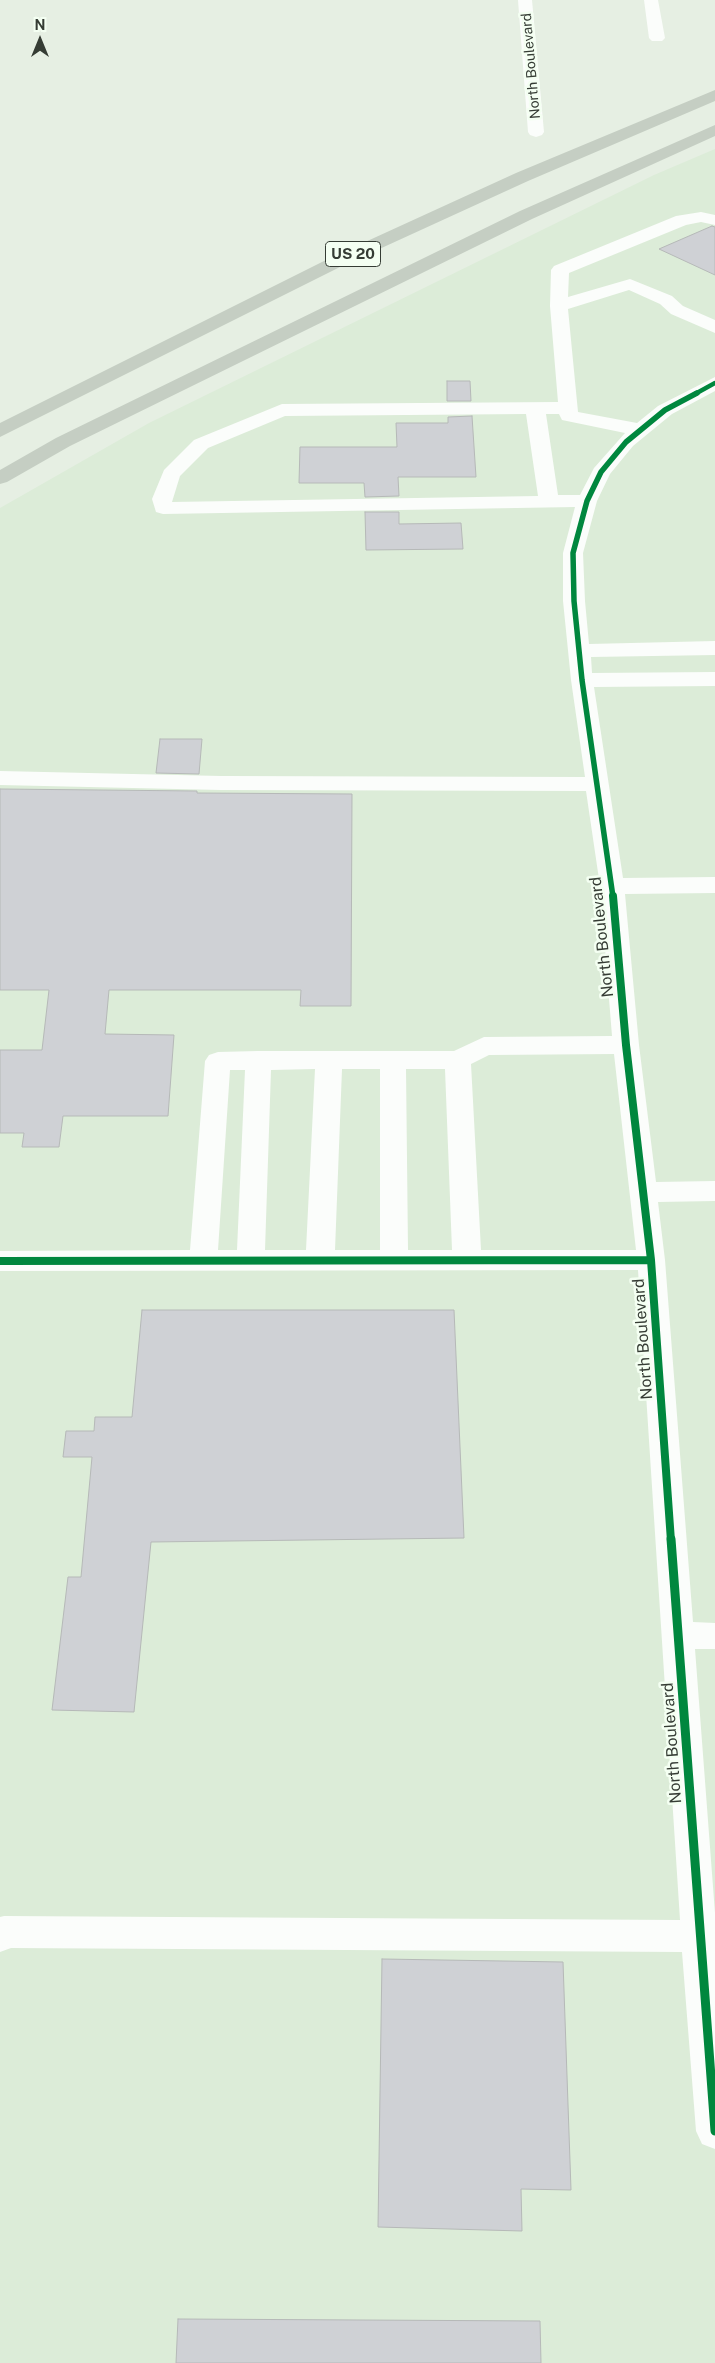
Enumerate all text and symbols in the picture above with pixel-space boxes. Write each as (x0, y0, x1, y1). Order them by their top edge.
street label: North Boulevard (518, 12, 544, 120)
north arrow (15, 15, 65, 65)
text: N (35, 17, 45, 33)
road number: US 20 (326, 242, 380, 266)
street label: North Boulevard (586, 876, 618, 998)
street label: North Boulevard (629, 1278, 657, 1400)
street label: North Boulevard (658, 1682, 686, 1804)

